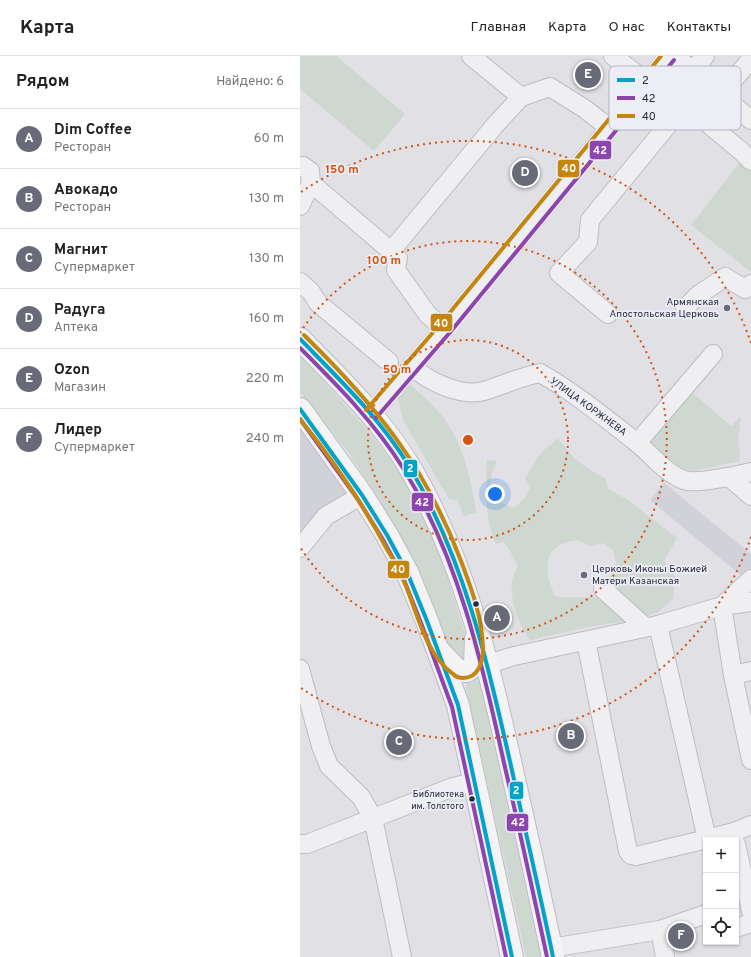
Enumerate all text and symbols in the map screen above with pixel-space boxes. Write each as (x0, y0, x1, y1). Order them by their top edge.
text: Карта (20, 16, 74, 40)
text: Главная (471, 19, 526, 36)
text: Карта (548, 19, 586, 36)
text: О нас (608, 19, 645, 36)
text: Контакты (667, 19, 731, 36)
pin: E (575, 60, 601, 90)
legend (609, 66, 741, 130)
text: Рядом (16, 71, 69, 93)
text: Найдено: 6 (216, 74, 284, 90)
text: 2 (642, 74, 649, 88)
text: 42 (642, 92, 656, 106)
text: 40 (642, 110, 656, 124)
text: Dim Coffee (54, 121, 132, 140)
text: A (24, 131, 34, 147)
text: 60 m (254, 131, 284, 147)
text: Ресторан (54, 140, 111, 156)
line badge: 42 (589, 140, 612, 160)
text: 42 (593, 144, 607, 158)
pin: D (512, 158, 538, 188)
line badge: 40 (557, 159, 580, 178)
text: 150 m (325, 162, 359, 178)
text: 40 (562, 162, 576, 176)
text: Авокадо (54, 181, 118, 200)
text: B (25, 191, 33, 207)
text: 130 m (249, 191, 284, 207)
text: Ресторан (54, 200, 111, 216)
text: Магнит (54, 241, 107, 260)
text: C (25, 251, 33, 267)
text: 130 m (249, 251, 284, 267)
text: 100 m (367, 253, 401, 269)
text: Супермаркет (54, 260, 135, 276)
place label: Армянская Апостольская Церковь (609, 296, 719, 321)
text: Радуга (54, 301, 105, 320)
marker: Армянская Апостольская Церковь (722, 303, 732, 313)
text: D (24, 311, 34, 327)
text: 160 m (249, 311, 284, 327)
line badge: 40 (430, 313, 453, 332)
text: 40 (434, 317, 448, 331)
text: Аптека (54, 320, 98, 336)
text: Ozon (54, 361, 90, 380)
text: 50 m (383, 362, 411, 378)
text: E (25, 371, 33, 387)
text: 220 m (246, 371, 284, 387)
street label: УЛИЦА КОРЖНЕВА (547, 375, 629, 439)
text: Магазин (54, 380, 106, 396)
text: Лидер (54, 421, 102, 440)
text: F (25, 431, 33, 447)
text: 240 m (246, 431, 284, 447)
centre of rings (461, 433, 475, 447)
text: Супермаркет (54, 440, 135, 456)
line badge: 2 (403, 459, 418, 478)
text: 2 (407, 462, 413, 476)
your location (485, 484, 505, 504)
line badge: 42 (411, 492, 434, 512)
text: 42 (415, 496, 429, 510)
line badge: 40 (387, 560, 410, 579)
text: 40 (391, 563, 405, 577)
place label: Церковь Иконы Божией Матери Казанская (592, 563, 707, 588)
marker: Церковь Иконы Божией Матери Казанская (579, 570, 589, 580)
unlabelled marker (471, 599, 481, 609)
pin: A (484, 603, 510, 633)
pin: B (558, 721, 584, 751)
pin: C (386, 727, 412, 757)
line badge: 2 (509, 781, 524, 800)
text: 2 (513, 784, 519, 798)
place label: Библиотека им. Толстого (411, 789, 464, 812)
marker: Библиотека им. Толстого (467, 794, 477, 804)
line badge: 42 (506, 813, 529, 832)
text: 42 (511, 816, 525, 830)
map controls (703, 837, 739, 945)
button: + (703, 837, 739, 873)
button: − (703, 873, 739, 909)
button: locate (703, 909, 739, 945)
pin: F (668, 921, 694, 951)

